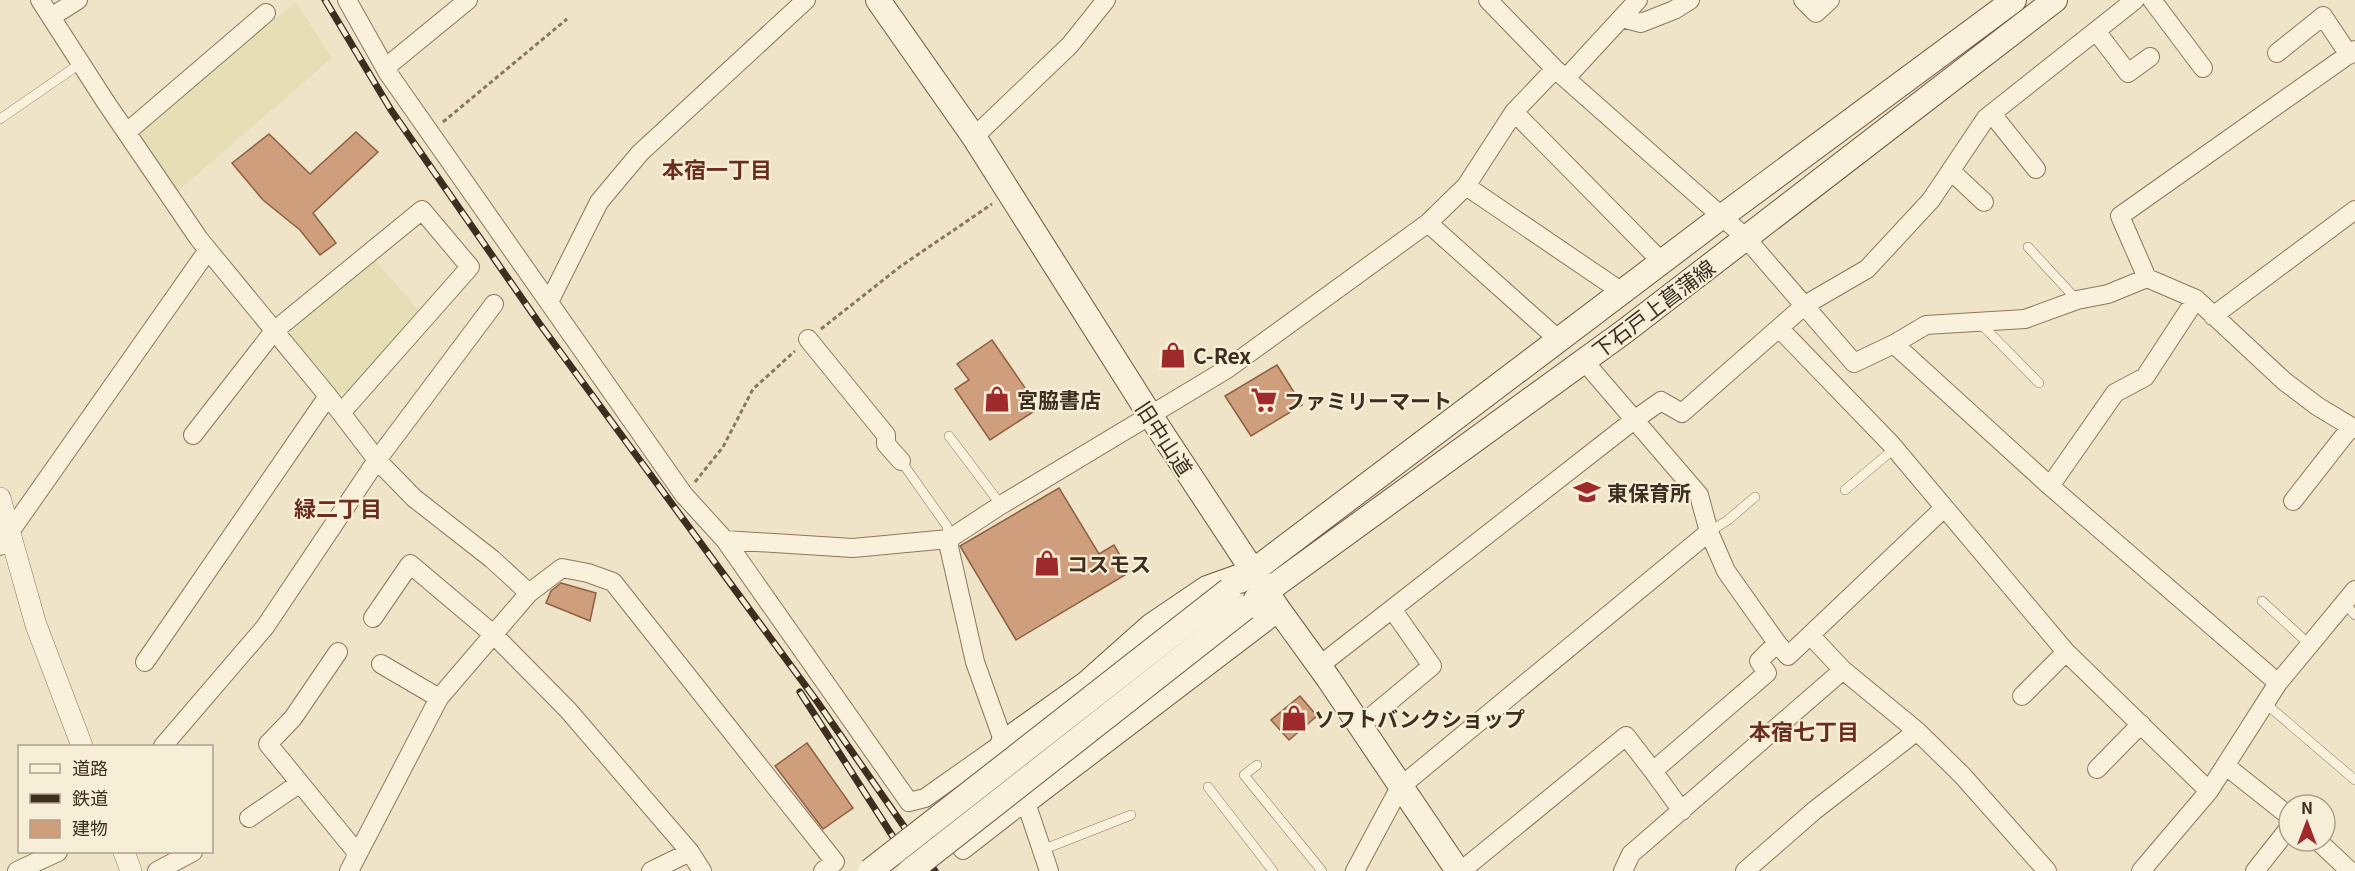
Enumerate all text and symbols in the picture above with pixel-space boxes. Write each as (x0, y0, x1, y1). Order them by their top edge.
district label: 本宿一丁目 (662, 152, 772, 184)
street label: 下石戸上菖蒲線 (1585, 252, 1721, 364)
shop icon: C-Rex (1158, 340, 1188, 370)
place label: C-Rex (1193, 340, 1251, 370)
shop icon: 宮脇書店 (982, 384, 1012, 414)
place label: 宮脇書店 (1017, 384, 1101, 414)
supermarket icon: ファミリーマート (1249, 385, 1279, 415)
place label: ファミリーマート (1284, 385, 1452, 415)
street label: 旧中山道 (1130, 395, 1200, 481)
school or university icon: 東保育所 (1572, 477, 1602, 507)
place label: 東保育所 (1607, 477, 1691, 507)
district label: 緑二丁目 (294, 491, 382, 523)
shop icon: コスモス (1032, 548, 1062, 578)
place label: コスモス (1067, 548, 1151, 578)
shop icon: ソフトバンクショップ (1279, 703, 1309, 733)
place label: ソフトバンクショップ (1314, 703, 1525, 733)
district label: 本宿七丁目 (1749, 714, 1859, 746)
legend (18, 745, 213, 853)
text: 道路 (72, 754, 108, 780)
text: 鉄道 (72, 784, 108, 810)
north arrow (2277, 793, 2337, 853)
text: N (2301, 795, 2313, 819)
text: 建物 (72, 814, 108, 840)

